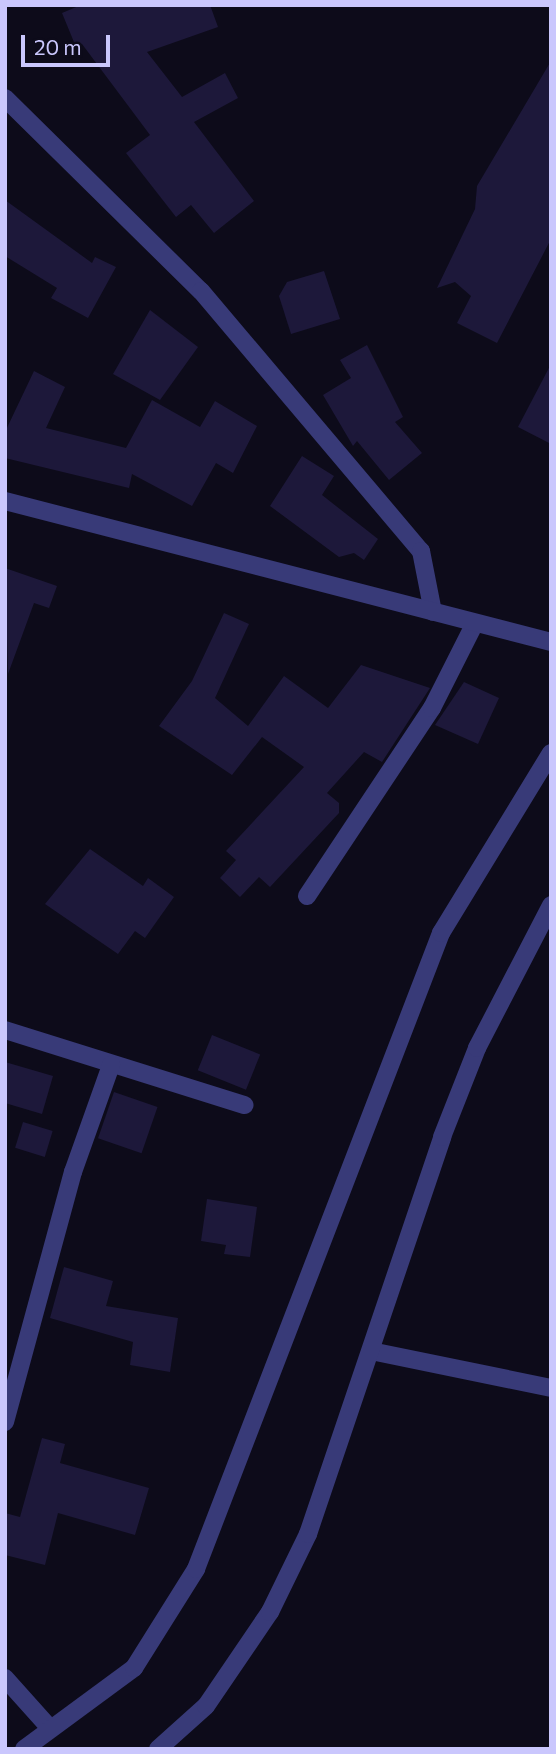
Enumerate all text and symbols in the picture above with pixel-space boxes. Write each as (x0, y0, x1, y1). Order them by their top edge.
scale bar (24, 21, 114, 65)
text: 20 m (34, 34, 82, 59)

